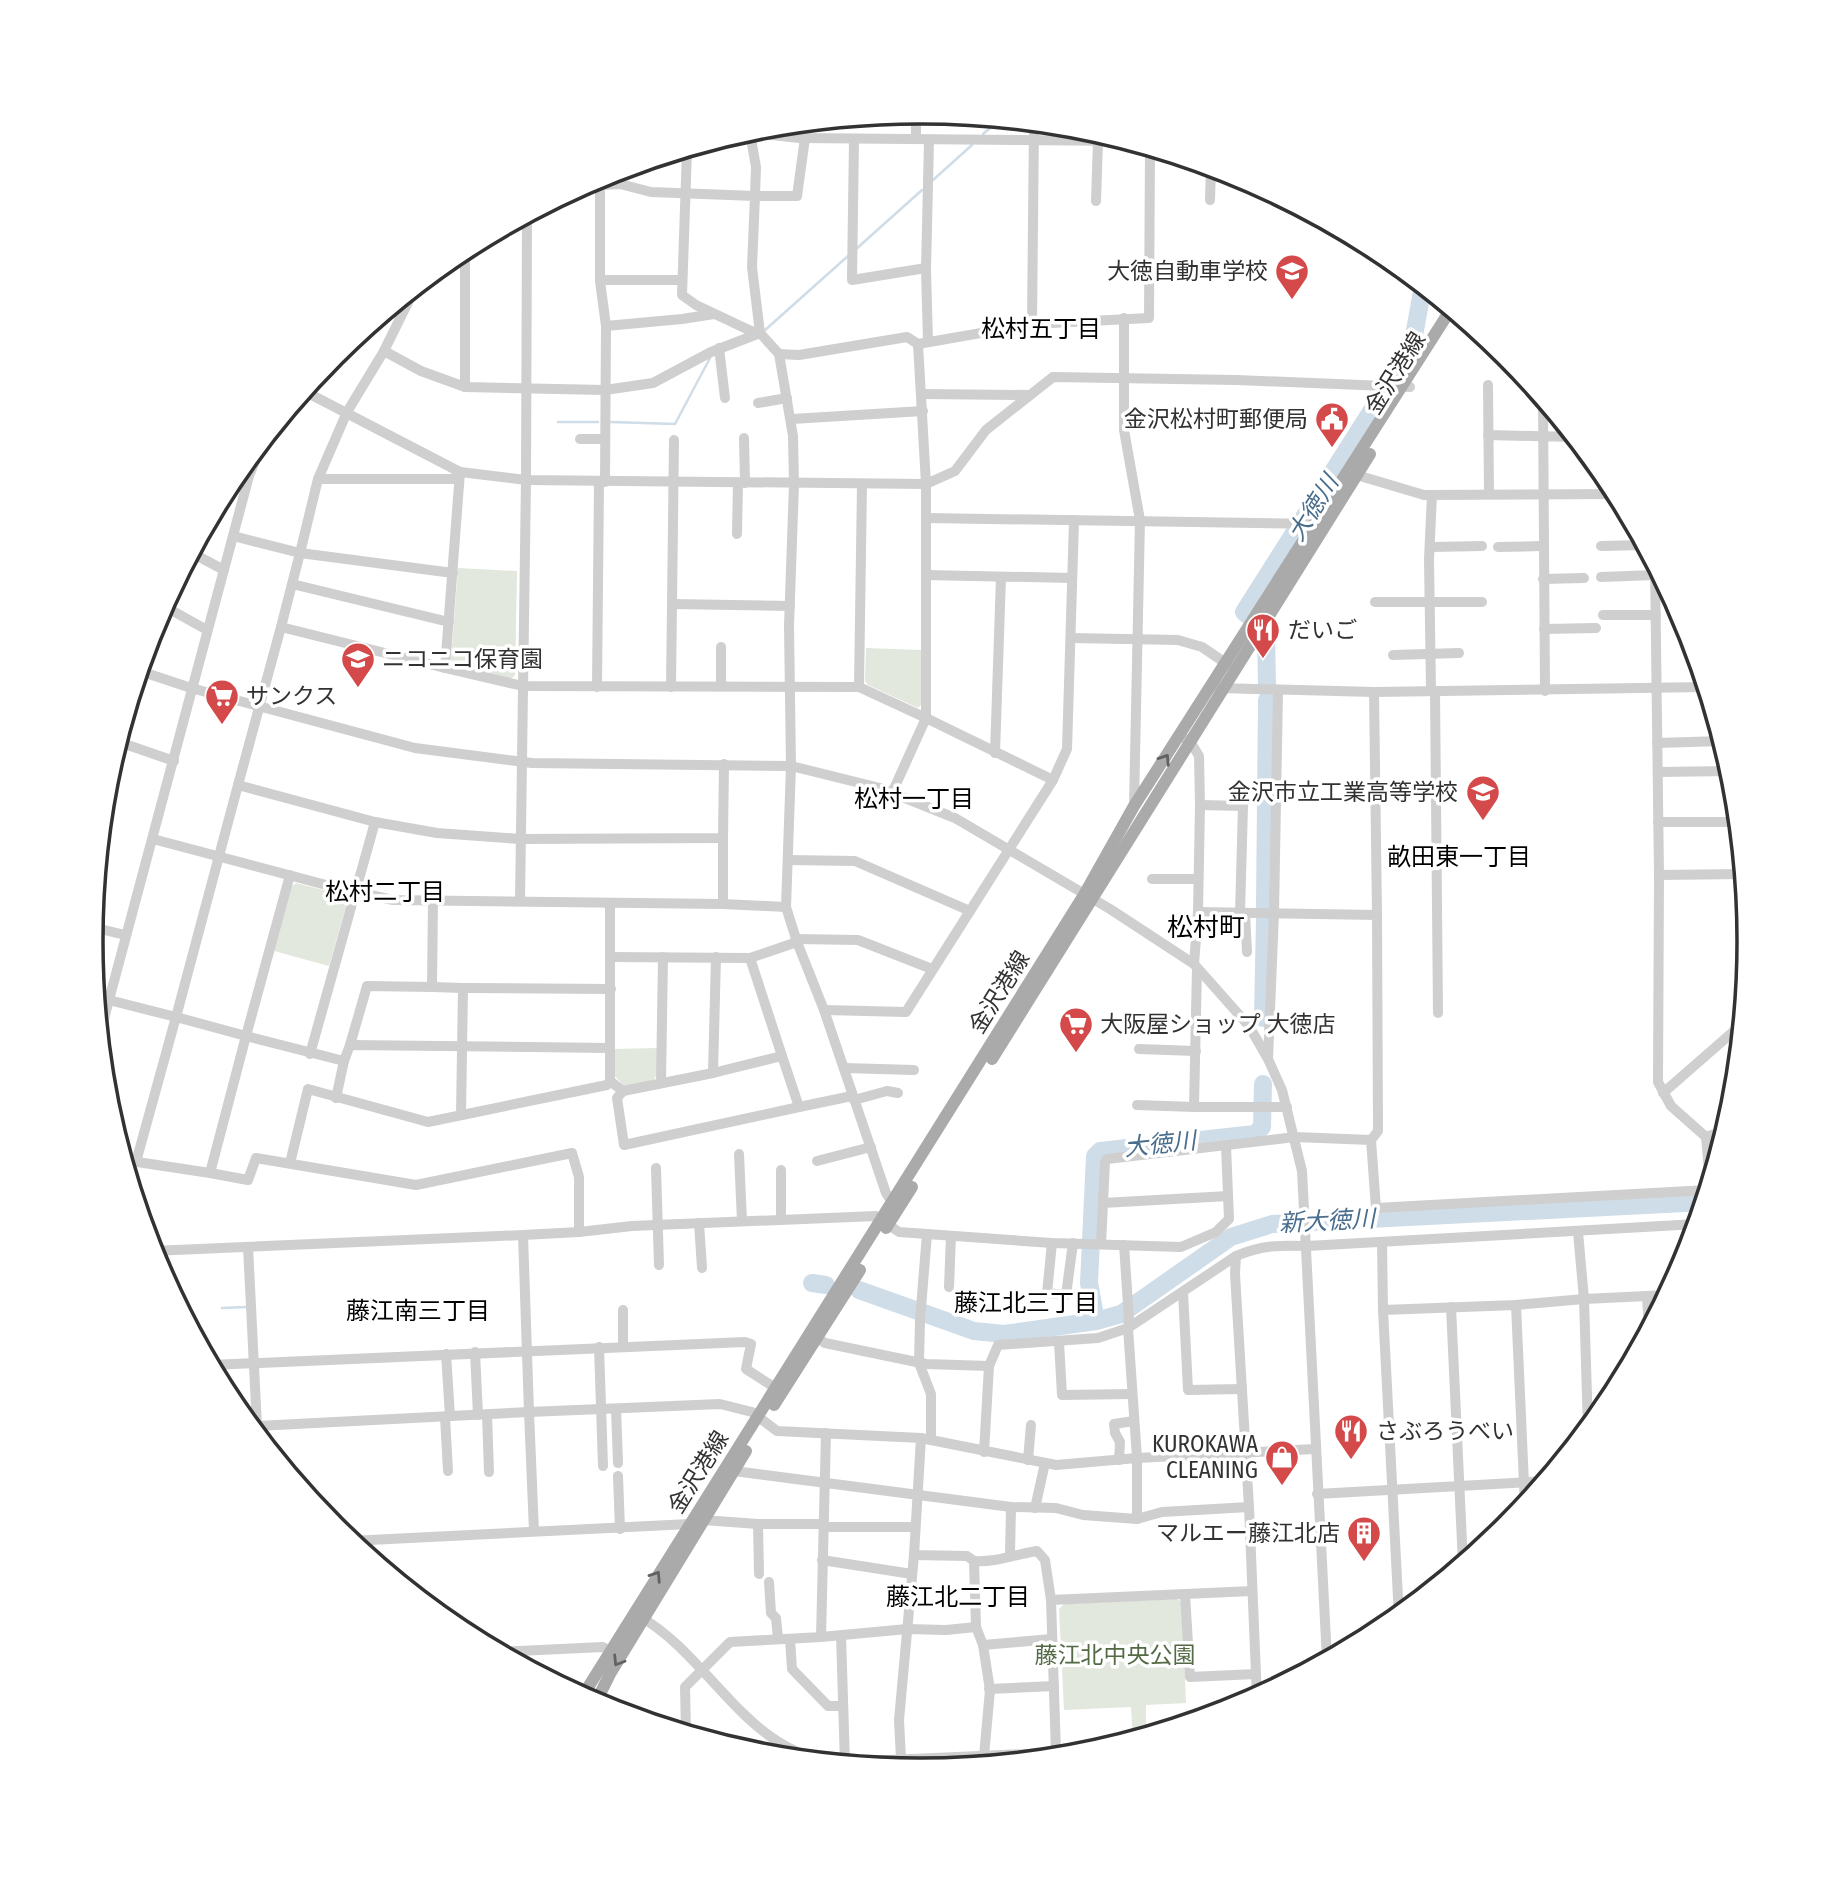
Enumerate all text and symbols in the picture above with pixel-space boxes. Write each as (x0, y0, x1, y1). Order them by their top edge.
school or university icon: 大徳自動車学校 (1273, 252, 1311, 301)
place label: 大徳自動車学校 (1107, 257, 1268, 285)
district label: 松村五丁目 (981, 315, 1101, 343)
street label: 金沢港線 (1359, 327, 1431, 419)
public building icon: 金沢松村町郵便局 (1313, 400, 1351, 449)
place label: 金沢松村町郵便局 (1124, 405, 1308, 433)
water label: 大徳川 (1282, 468, 1346, 546)
restaurant icon: だいご (1244, 611, 1282, 660)
place label: だいご (1288, 616, 1357, 644)
school or university icon: ニコニコ保育園 (339, 640, 377, 689)
place label: ニコニコ保育園 (382, 645, 543, 673)
supermarket icon: サンクス (203, 677, 241, 726)
place label: サンクス (246, 682, 337, 710)
one-way arrow (1156, 754, 1169, 767)
school or university icon: 金沢市立工業高等学校 (1464, 773, 1502, 822)
place label: 金沢市立工業高等学校 (1228, 778, 1458, 806)
district label: 松村一丁目 (854, 785, 974, 813)
district label: 畝田東一丁目 (1387, 843, 1531, 871)
district label: 松村二丁目 (325, 878, 445, 906)
district label: 松村町 (1167, 912, 1245, 943)
street label: 金沢港線 (963, 946, 1035, 1038)
supermarket icon: 大阪屋ショップ 大徳店 (1057, 1005, 1095, 1054)
place label: 大阪屋ショップ 大徳店 (1100, 1010, 1335, 1038)
water label: 大徳川 (1123, 1126, 1200, 1162)
water label: 新大徳川 (1278, 1204, 1379, 1237)
district label: 藤江北三丁目 (954, 1289, 1098, 1317)
district label: 藤江南三丁目 (346, 1297, 490, 1325)
restaurant icon: さぶろうべい (1332, 1412, 1370, 1461)
place label: さぶろうべい (1376, 1417, 1514, 1445)
street label: 金沢港線 (662, 1426, 734, 1518)
place label: KUROKAWA CLEANING (1152, 1430, 1258, 1484)
shop icon: KUROKAWA CLEANING (1263, 1438, 1301, 1487)
building icon: マルエー藤江北店 (1345, 1514, 1383, 1563)
place label: マルエー藤江北店 (1156, 1519, 1340, 1547)
one-way arrow (648, 1571, 661, 1584)
district label: 藤江北二丁目 (886, 1583, 1030, 1611)
park label: 藤江北中央公園 (1035, 1641, 1196, 1669)
one-way arrow (614, 1654, 627, 1667)

